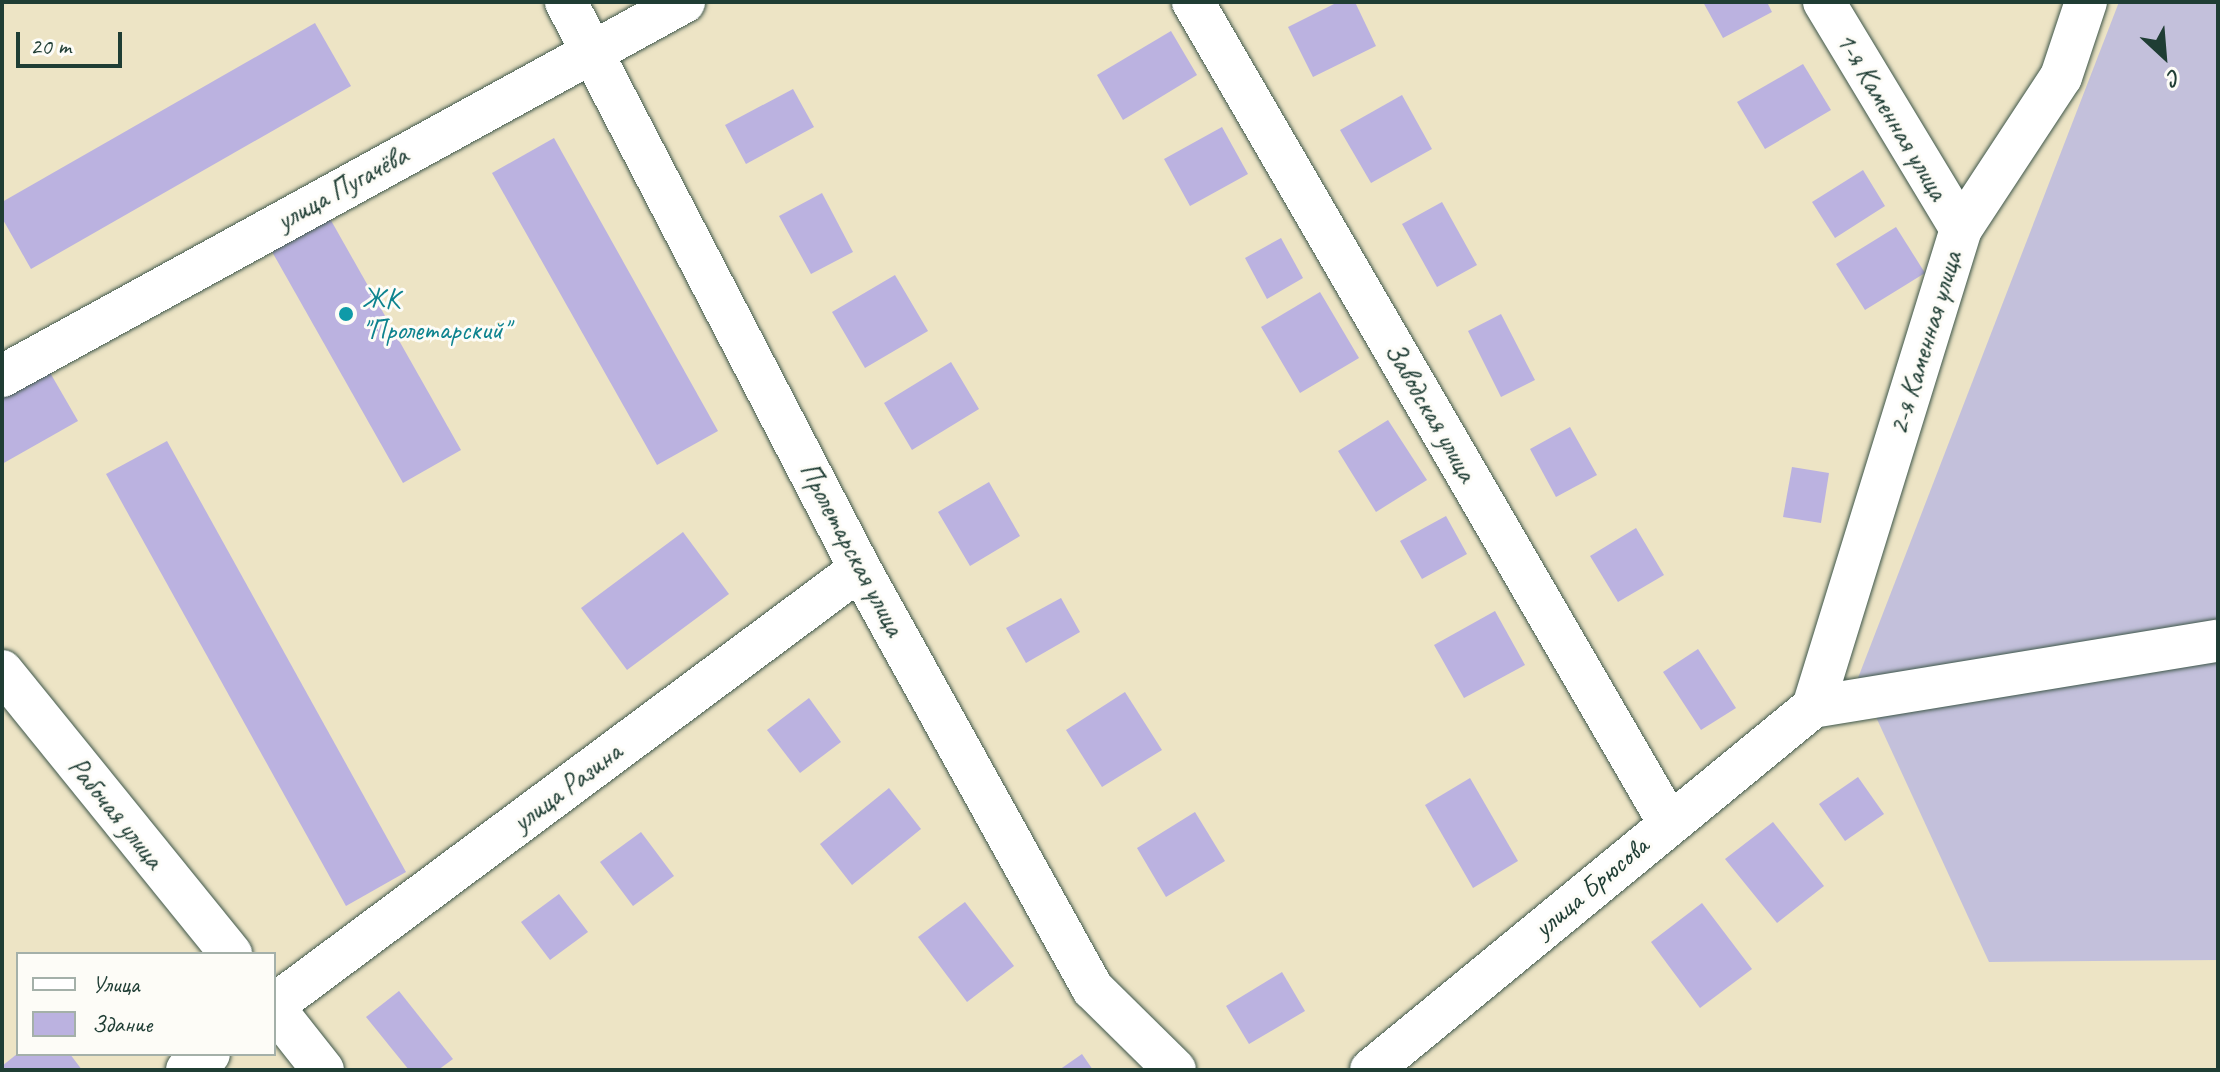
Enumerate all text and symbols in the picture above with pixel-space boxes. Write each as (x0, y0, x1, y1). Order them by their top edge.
scale bar (20, 16, 126, 66)
north arrow (2124, 16, 2204, 96)
street label: 1-я Каменная улица (1828, 25, 1956, 207)
text: 20 m (30, 31, 71, 61)
text: С (2164, 63, 2186, 93)
street label: улица Пугачёва (270, 138, 414, 238)
street label: 2-я Каменная улица (1881, 246, 1969, 440)
place label: ЖК "Пролетарский" (362, 281, 509, 347)
marker: ЖК "Пролетарский" (337, 305, 355, 323)
street label: Заводская улица (1377, 335, 1485, 489)
street label: Пролетарская улица (792, 456, 912, 642)
street label: улица Разина (506, 735, 628, 839)
street label: Рабочая улица (60, 750, 172, 876)
street label: улица Брюсова (1527, 829, 1655, 945)
legend (16, 952, 276, 1056)
text: Улица (92, 969, 140, 999)
text: Здание (92, 1009, 152, 1039)

